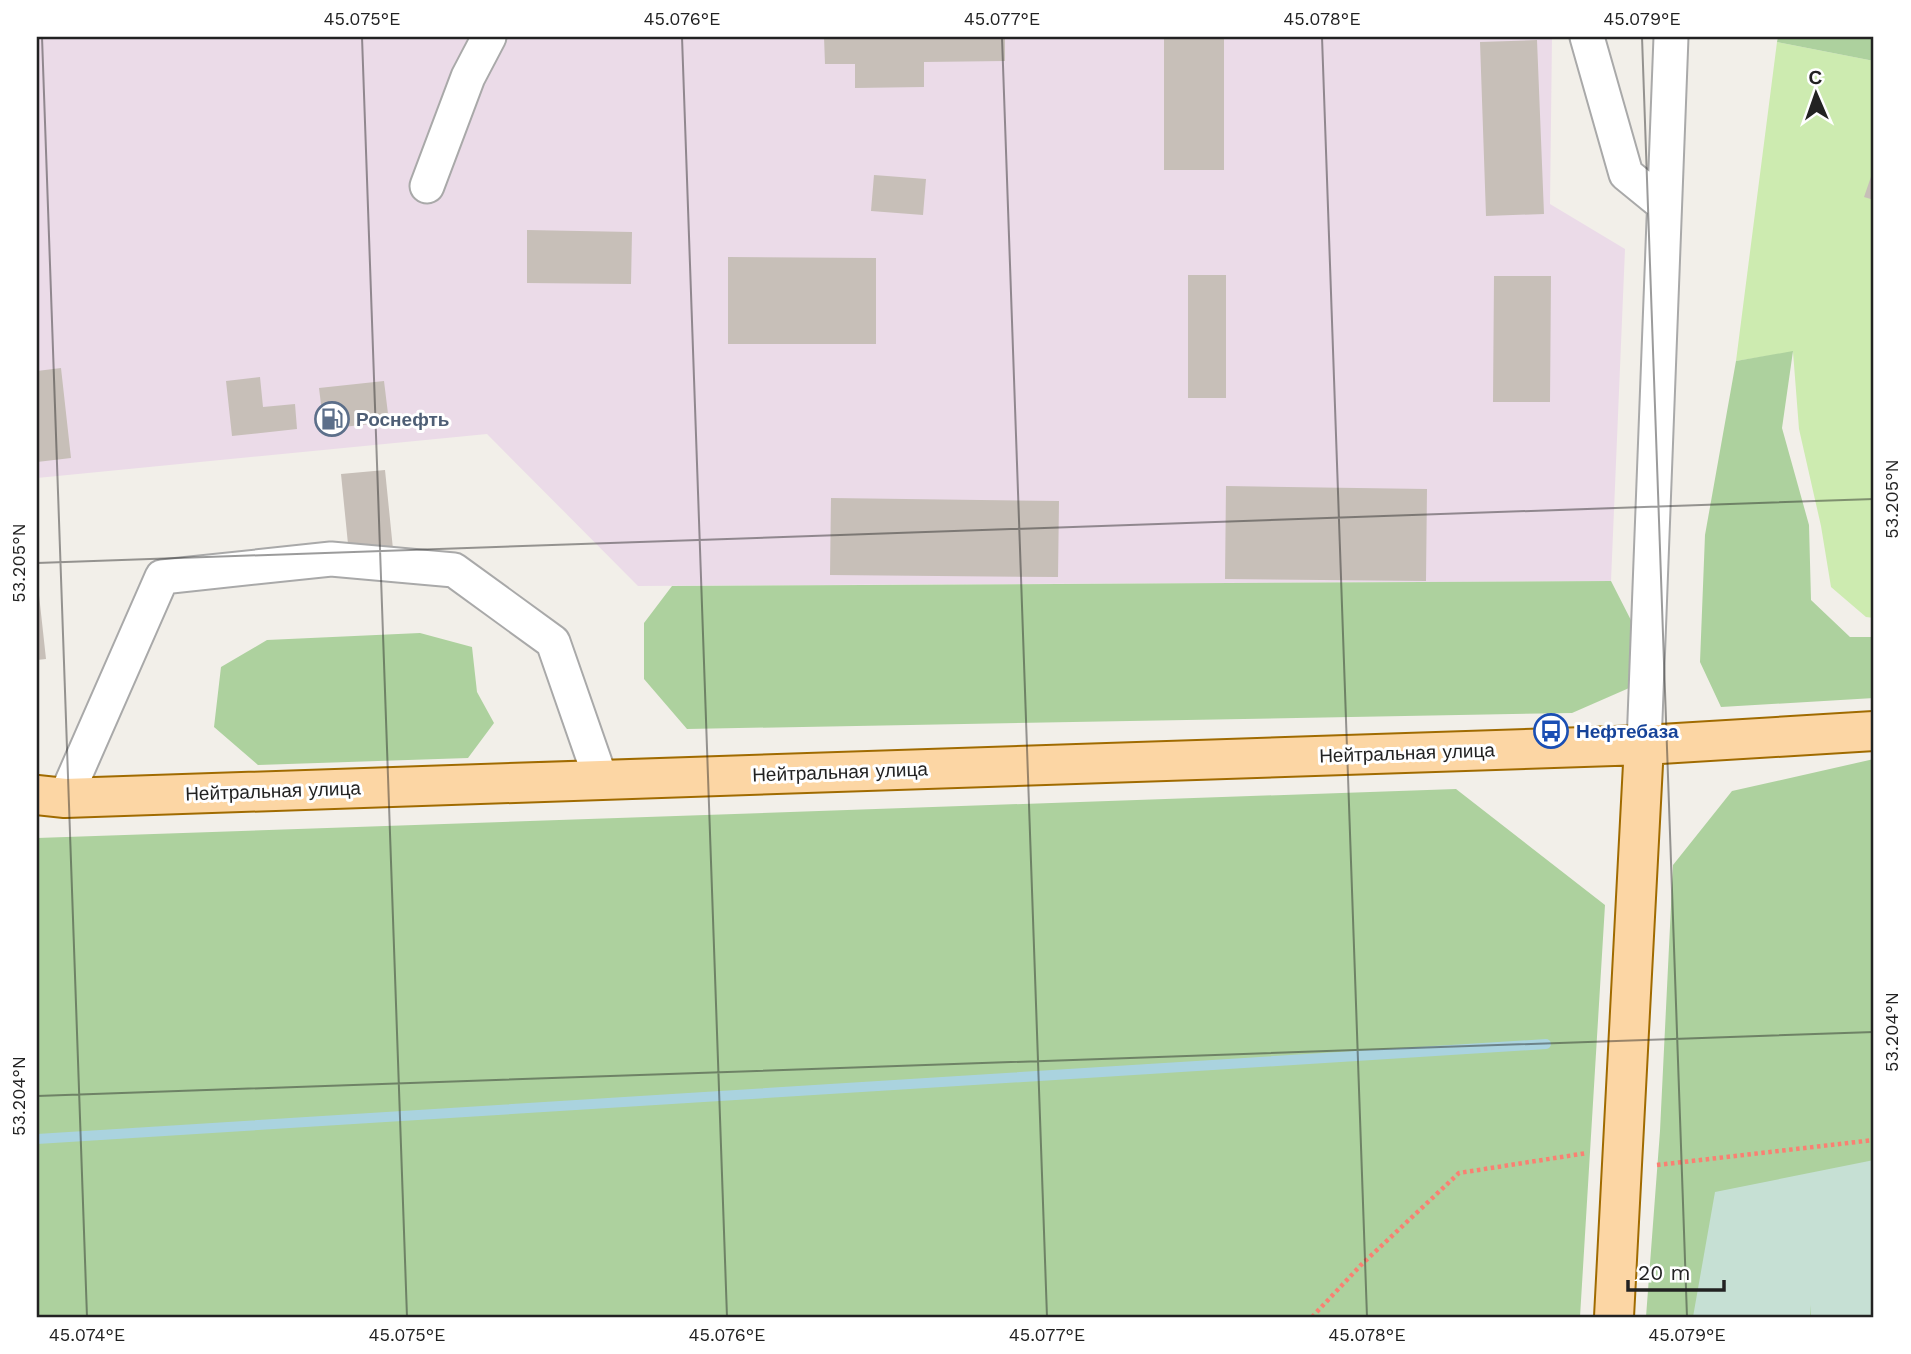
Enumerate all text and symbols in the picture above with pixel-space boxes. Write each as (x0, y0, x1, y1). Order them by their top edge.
text: 45.075°E (323, 8, 401, 29)
text: 45.076°E (643, 8, 721, 29)
text: 45.077°E (964, 8, 1040, 29)
text: 45.078°E (1283, 8, 1361, 29)
text: 45.079°E (1603, 8, 1681, 29)
north arrow (1782, 60, 1852, 130)
text: С (1808, 66, 1823, 89)
fuel station icon: Роснефть (313, 400, 351, 438)
place label: Роснефть (356, 408, 450, 431)
text: 53.205°N (1881, 459, 1902, 539)
text: 53.205°N (8, 523, 29, 603)
bus stop icon: Нефтебаза (1532, 712, 1570, 750)
place label: Нефтебаза (1576, 720, 1679, 743)
street label: Нейтральная улица (1319, 738, 1496, 768)
street label: Нейтральная улица (752, 757, 929, 787)
street label: Нейтральная улица (185, 776, 362, 806)
text: 53.204°N (1881, 992, 1902, 1072)
text: 53.204°N (8, 1056, 29, 1136)
scale bar (1628, 1249, 1724, 1293)
text: 20 m (1638, 1260, 1690, 1285)
text: 45.074°E (49, 1324, 125, 1345)
text: 45.075°E (368, 1324, 446, 1345)
text: 45.076°E (688, 1324, 766, 1345)
text: 45.077°E (1009, 1324, 1085, 1345)
text: 45.078°E (1328, 1324, 1406, 1345)
text: 45.079°E (1648, 1324, 1726, 1345)

